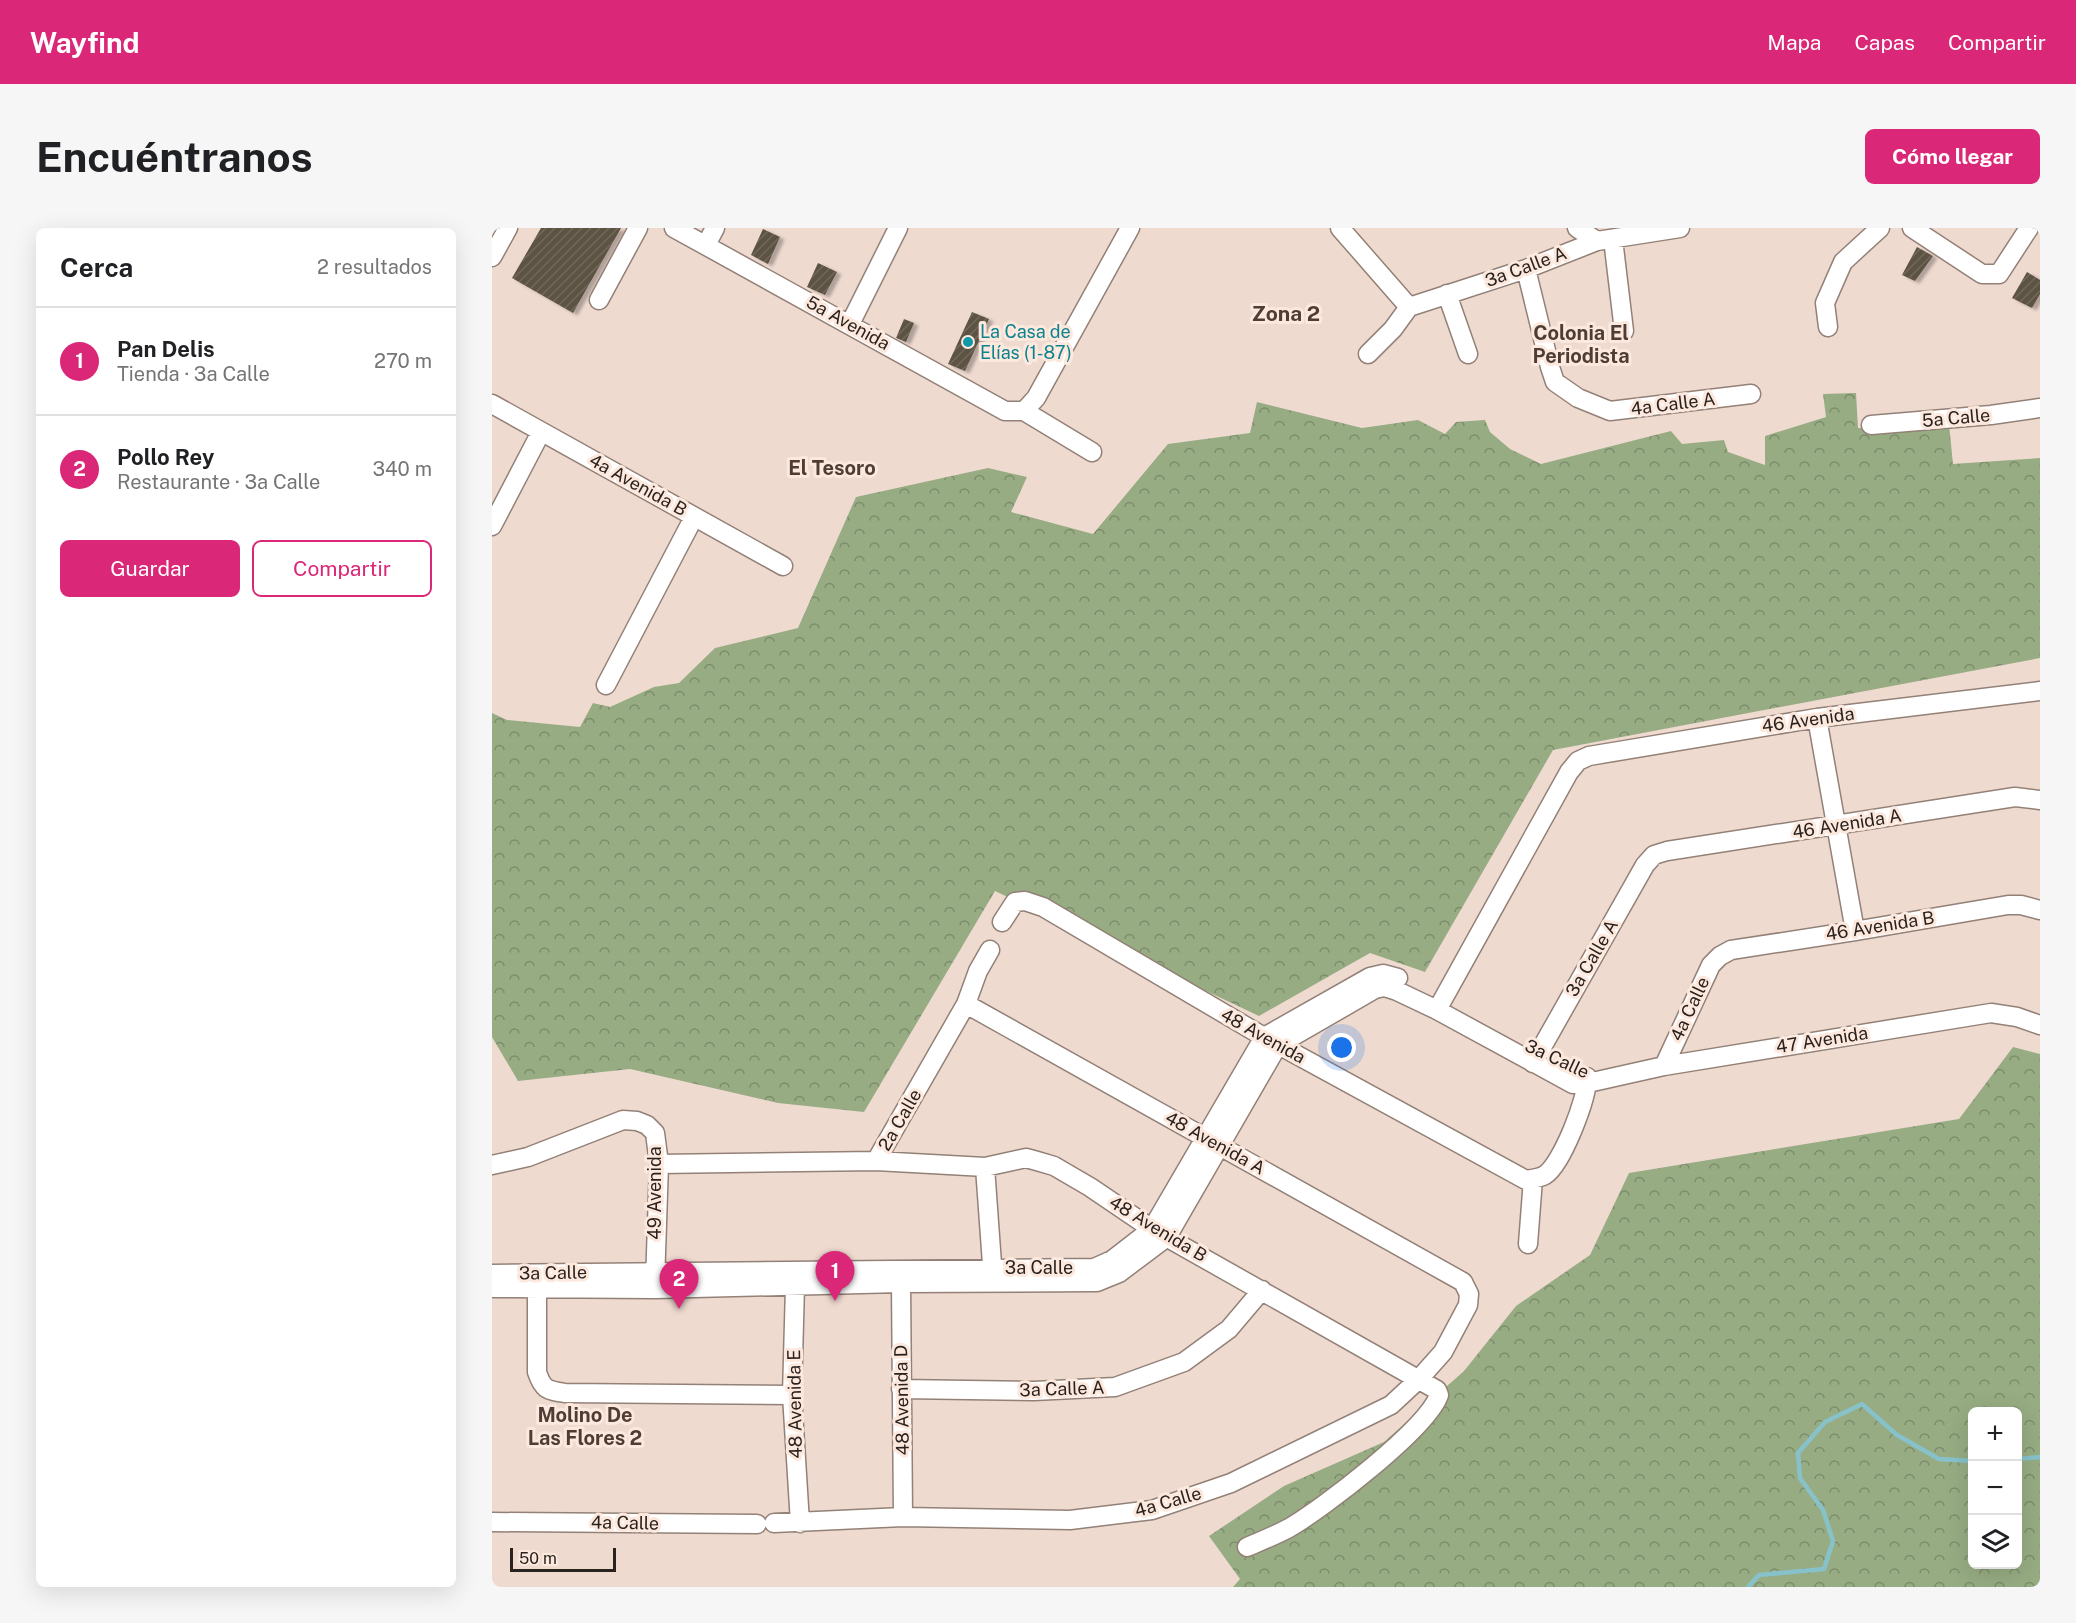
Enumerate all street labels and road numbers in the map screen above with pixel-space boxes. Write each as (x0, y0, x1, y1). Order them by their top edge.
street label: 3a Calle A (1482, 242, 1570, 291)
street label: 5a Avenida (803, 291, 894, 354)
street label: 4a Calle A (1629, 388, 1717, 419)
street label: 5a Calle (1921, 404, 1991, 431)
street label: 4a Avenida B (586, 449, 691, 520)
street label: 46 Avenida (1760, 703, 1856, 736)
street label: 46 Avenida A (1791, 804, 1903, 843)
street label: 46 Avenida B (1824, 907, 1936, 944)
street label: 3a Calle A (1561, 915, 1622, 1000)
street label: 4a Calle (1666, 973, 1713, 1044)
street label: 48 Avenida (1217, 1004, 1309, 1067)
street label: 47 Avenida (1774, 1022, 1869, 1057)
street label: 3a Calle (1522, 1035, 1593, 1082)
street label: 2a Calle (874, 1085, 926, 1154)
street label: 48 Avenida A (1162, 1107, 1269, 1179)
street label: 49 Avenida (644, 1146, 665, 1240)
street label: 48 Avenida B (1106, 1191, 1211, 1266)
street label: 3a Calle (1005, 1257, 1073, 1278)
street label: 3a Calle (519, 1261, 587, 1284)
street label: 48 Avenida D (890, 1345, 913, 1455)
street label: 48 Avenida E (783, 1349, 806, 1459)
street label: 3a Calle A (1019, 1377, 1105, 1400)
street label: 4a Calle (1132, 1482, 1204, 1521)
street label: 4a Calle (591, 1511, 659, 1534)

